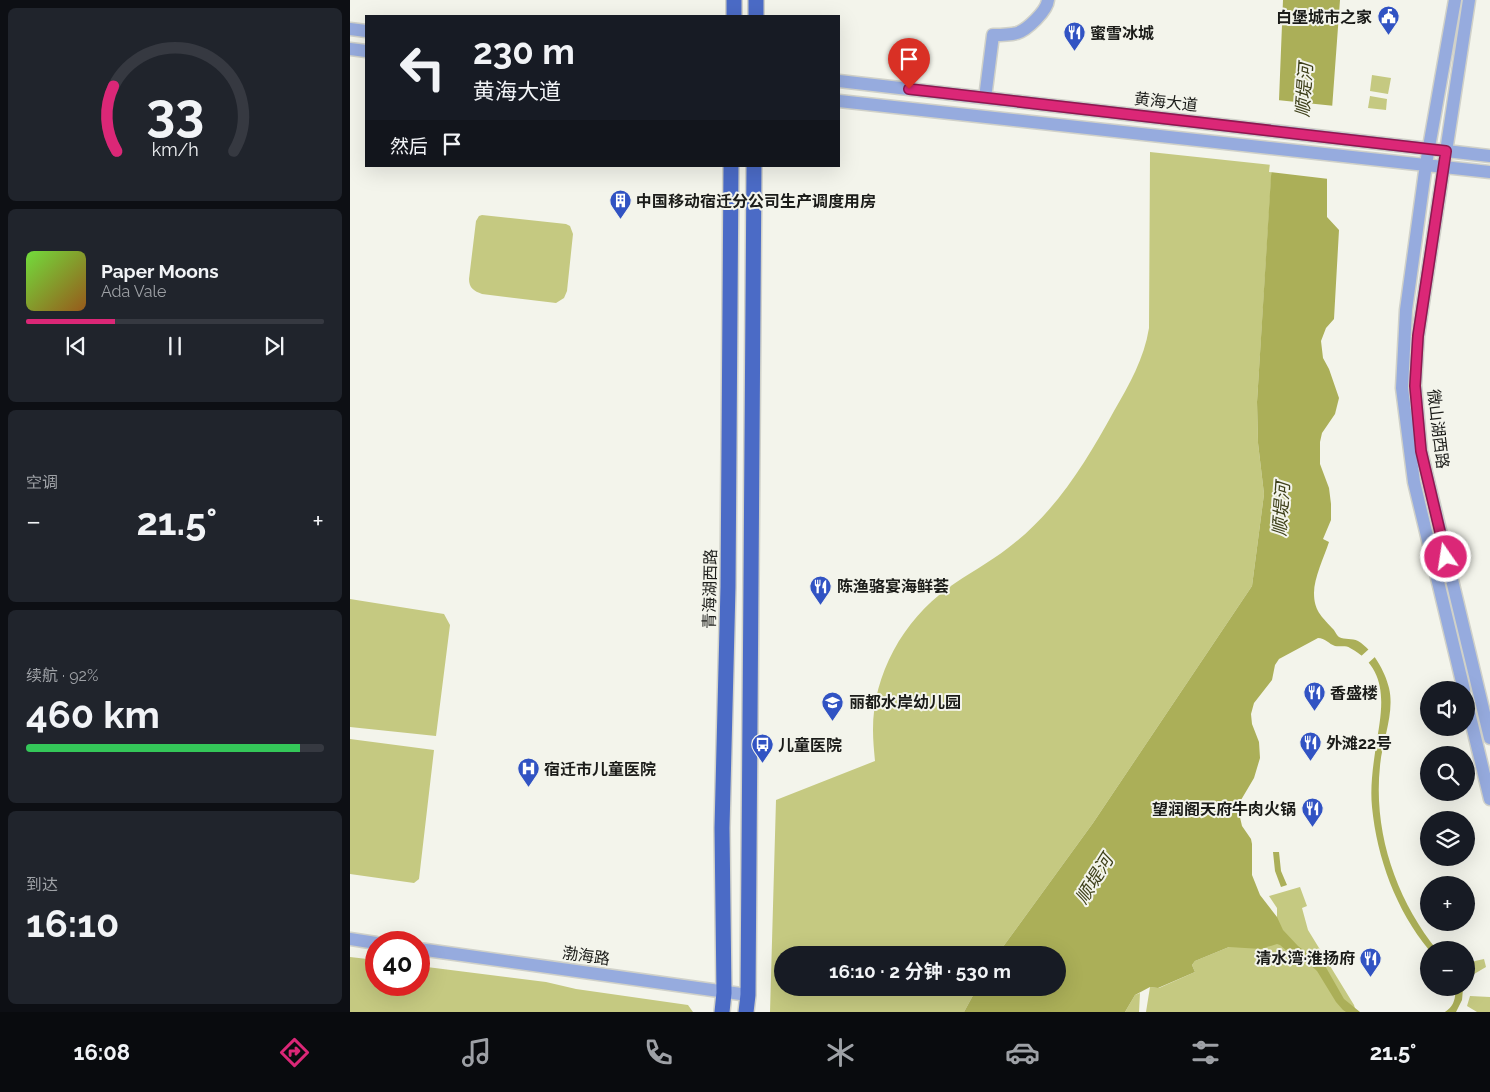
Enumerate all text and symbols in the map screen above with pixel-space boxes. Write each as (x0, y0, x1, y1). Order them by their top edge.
public building icon: 白堡城市之家 (1376, 5, 1400, 36)
place label: 白堡城市之家 (1276, 8, 1372, 27)
restaurant icon: 蜜雪冰城 (1062, 21, 1086, 52)
place label: 蜜雪冰城 (1090, 24, 1154, 43)
text: 230 m (473, 31, 575, 72)
icon: left (390, 35, 455, 100)
pin (888, 38, 930, 89)
icon: arrive (895, 45, 923, 73)
water label: 顺堤河 (1292, 59, 1317, 118)
text: 黄海大道 (473, 78, 561, 104)
text: 33 (146, 81, 204, 142)
street label: 黄海大道 (1133, 89, 1199, 115)
icon: arrive (438, 130, 466, 158)
text: 然后 (390, 135, 428, 157)
text: km/h (151, 139, 199, 160)
building icon: 中国移动宿迁分公司生产调度用房 (608, 189, 632, 220)
place label: 中国移动宿迁分公司生产调度用房 (636, 192, 876, 211)
text: Paper Moons (101, 260, 219, 282)
text: Ada Vale (101, 282, 166, 301)
icon: previous (62, 332, 90, 360)
icon: pause (161, 332, 189, 360)
icon: next (260, 332, 288, 360)
street label: 微山湖西路 (1424, 388, 1452, 470)
text: 空调 (26, 473, 58, 492)
water label: 顺堤河 (1269, 478, 1294, 537)
text: 21.5° (136, 499, 217, 544)
text: − (26, 505, 41, 538)
text: + (312, 505, 324, 538)
position arrow (1419, 530, 1471, 582)
street label: 青海湖西路 (700, 549, 720, 629)
restaurant icon: 陈渔骆宴海鲜荟 (809, 574, 833, 605)
place label: 陈渔骆宴海鲜荟 (837, 577, 949, 596)
text: 续航 · 92% (26, 666, 98, 685)
restaurant icon: 香盛楼 (1302, 681, 1326, 712)
map controls (1420, 681, 1475, 996)
button: sound (1420, 681, 1475, 736)
place label: 香盛楼 (1330, 684, 1378, 703)
school or university icon: 丽都水岸幼儿园 (821, 690, 845, 721)
text: 460 km (26, 692, 160, 737)
place label: 丽都水岸幼儿园 (849, 693, 961, 712)
restaurant icon: 外滩22号 (1298, 731, 1322, 762)
bus stop icon: 儿童医院 (750, 733, 774, 764)
place label: 外滩22号 (1326, 734, 1392, 753)
place label: 儿童医院 (778, 736, 842, 755)
button: search (1420, 746, 1475, 801)
hospital icon: 宿迁市儿童医院 (516, 757, 540, 788)
place label: 宿迁市儿童医院 (544, 760, 656, 779)
restaurant icon: 望润阁天府牛肉火锅 (1300, 797, 1324, 828)
place label: 望润阁天府牛肉火锅 (1152, 800, 1296, 819)
button: layers (1420, 811, 1475, 866)
water label: 顺堤河 (1071, 848, 1119, 907)
text: 到达 (26, 875, 58, 894)
button: + (1420, 876, 1475, 931)
text: 16:10 (26, 901, 119, 946)
speed limit sign: 40 (365, 931, 430, 996)
button: − (1420, 941, 1475, 996)
street label: 渤海路 (561, 943, 611, 969)
restaurant icon: 清水湾·淮扬府 (1359, 946, 1383, 977)
place label: 清水湾·淮扬府 (1255, 949, 1355, 968)
text: 16:10 · 2 分钟 · 530 m (829, 960, 1011, 982)
icon: directions (277, 1035, 312, 1070)
icon: music (459, 1035, 494, 1070)
icon: phone (641, 1035, 676, 1070)
icon: climate (823, 1035, 858, 1070)
icon: car (1005, 1035, 1040, 1070)
icon: filters (1188, 1035, 1223, 1070)
text: 16:08 (74, 1039, 130, 1065)
text: 21.5° (1370, 1039, 1416, 1065)

